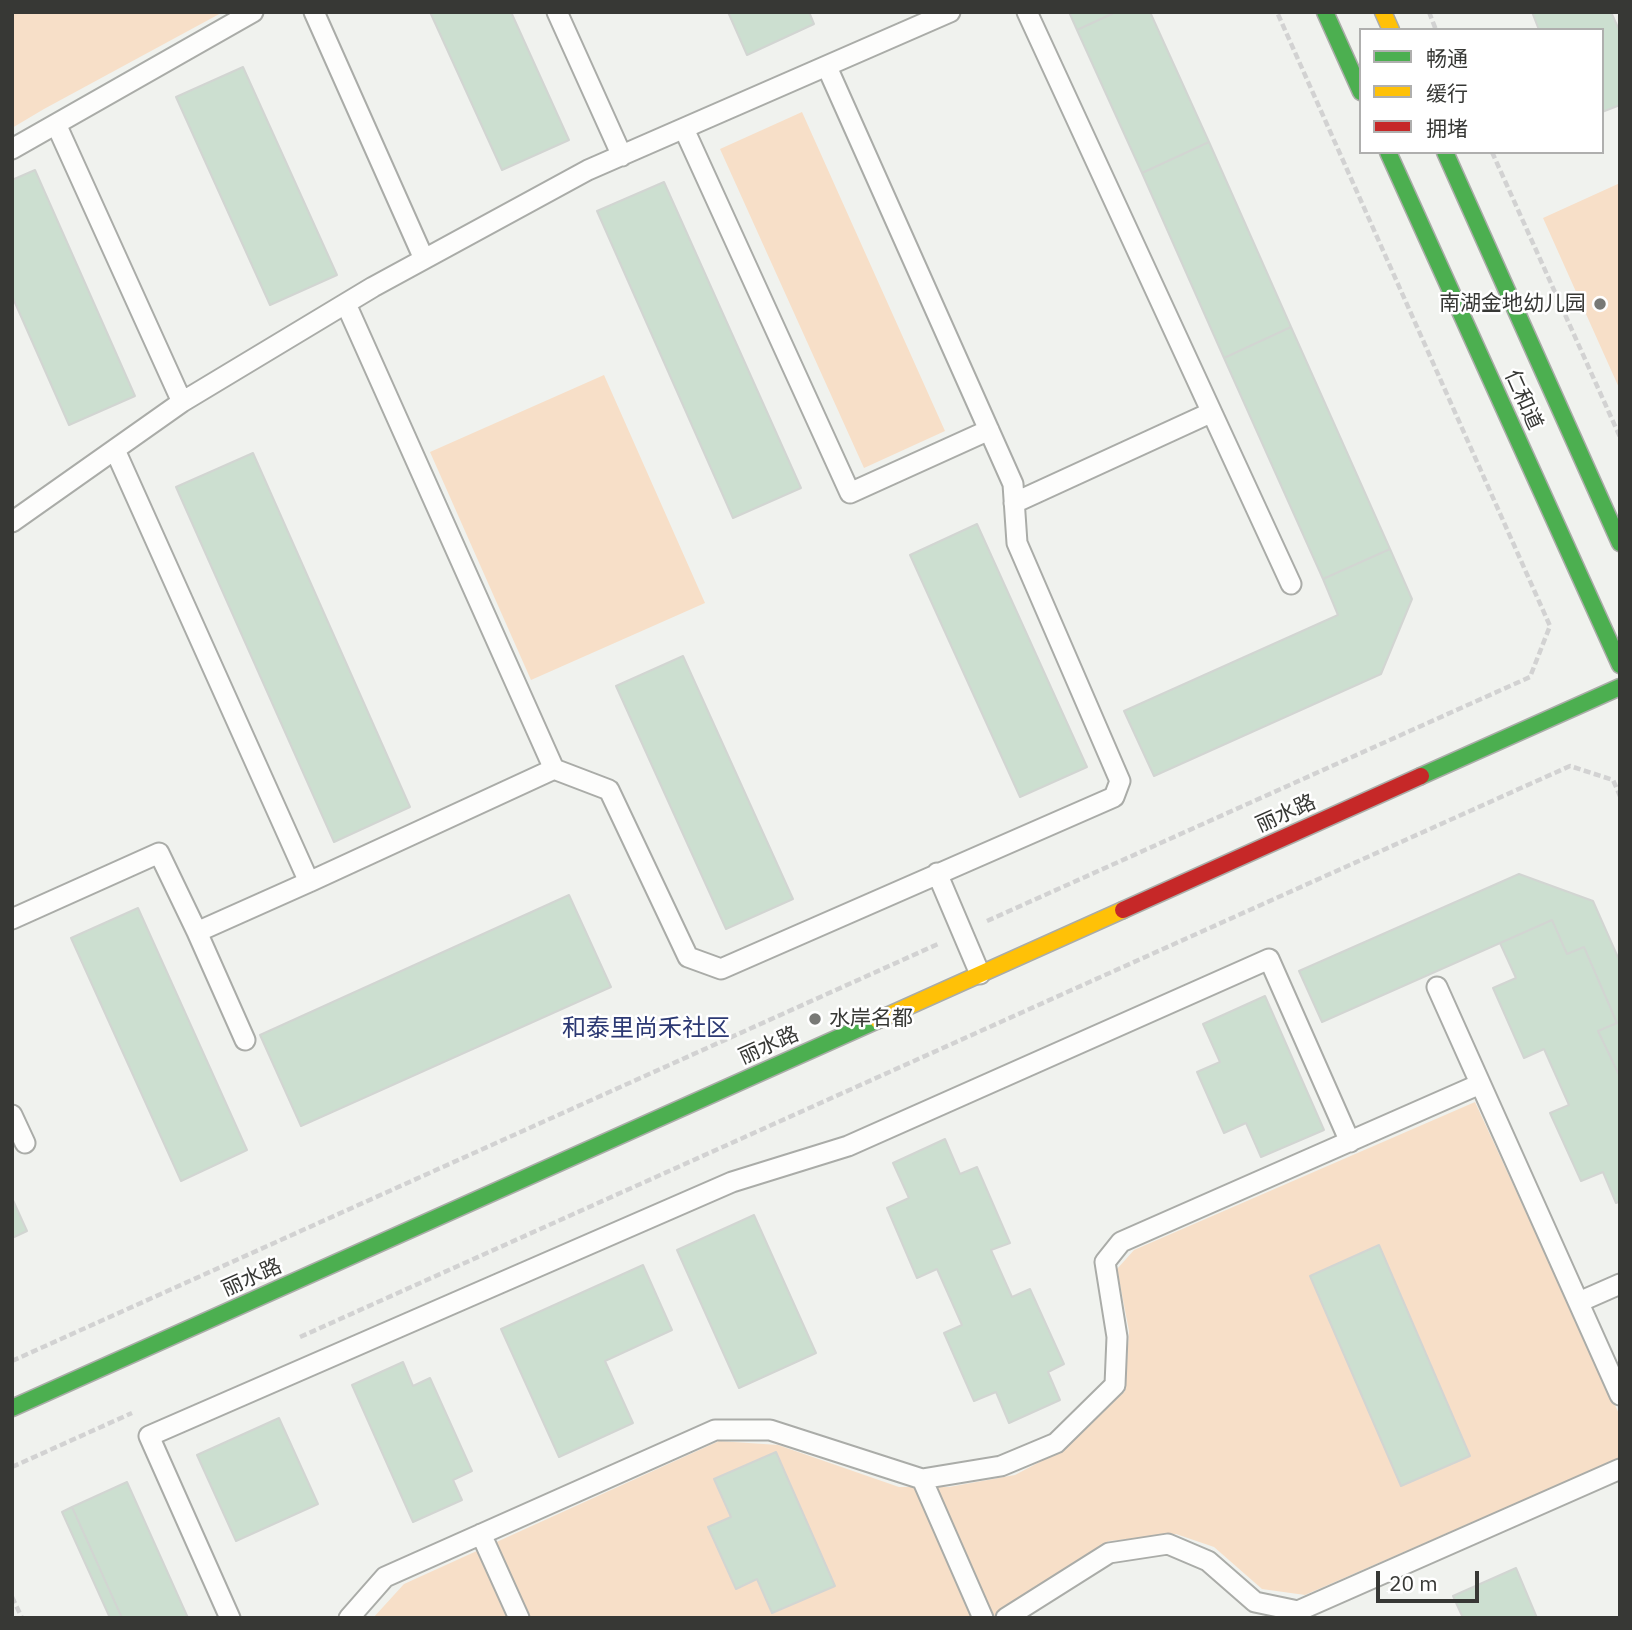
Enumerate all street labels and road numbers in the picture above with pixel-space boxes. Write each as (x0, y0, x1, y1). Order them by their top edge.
street label: 仁和道 (1499, 366, 1547, 434)
street label: 丽水路 (1252, 790, 1320, 838)
street label: 丽水路 (735, 1022, 803, 1070)
street label: 丽水路 (218, 1254, 286, 1302)

